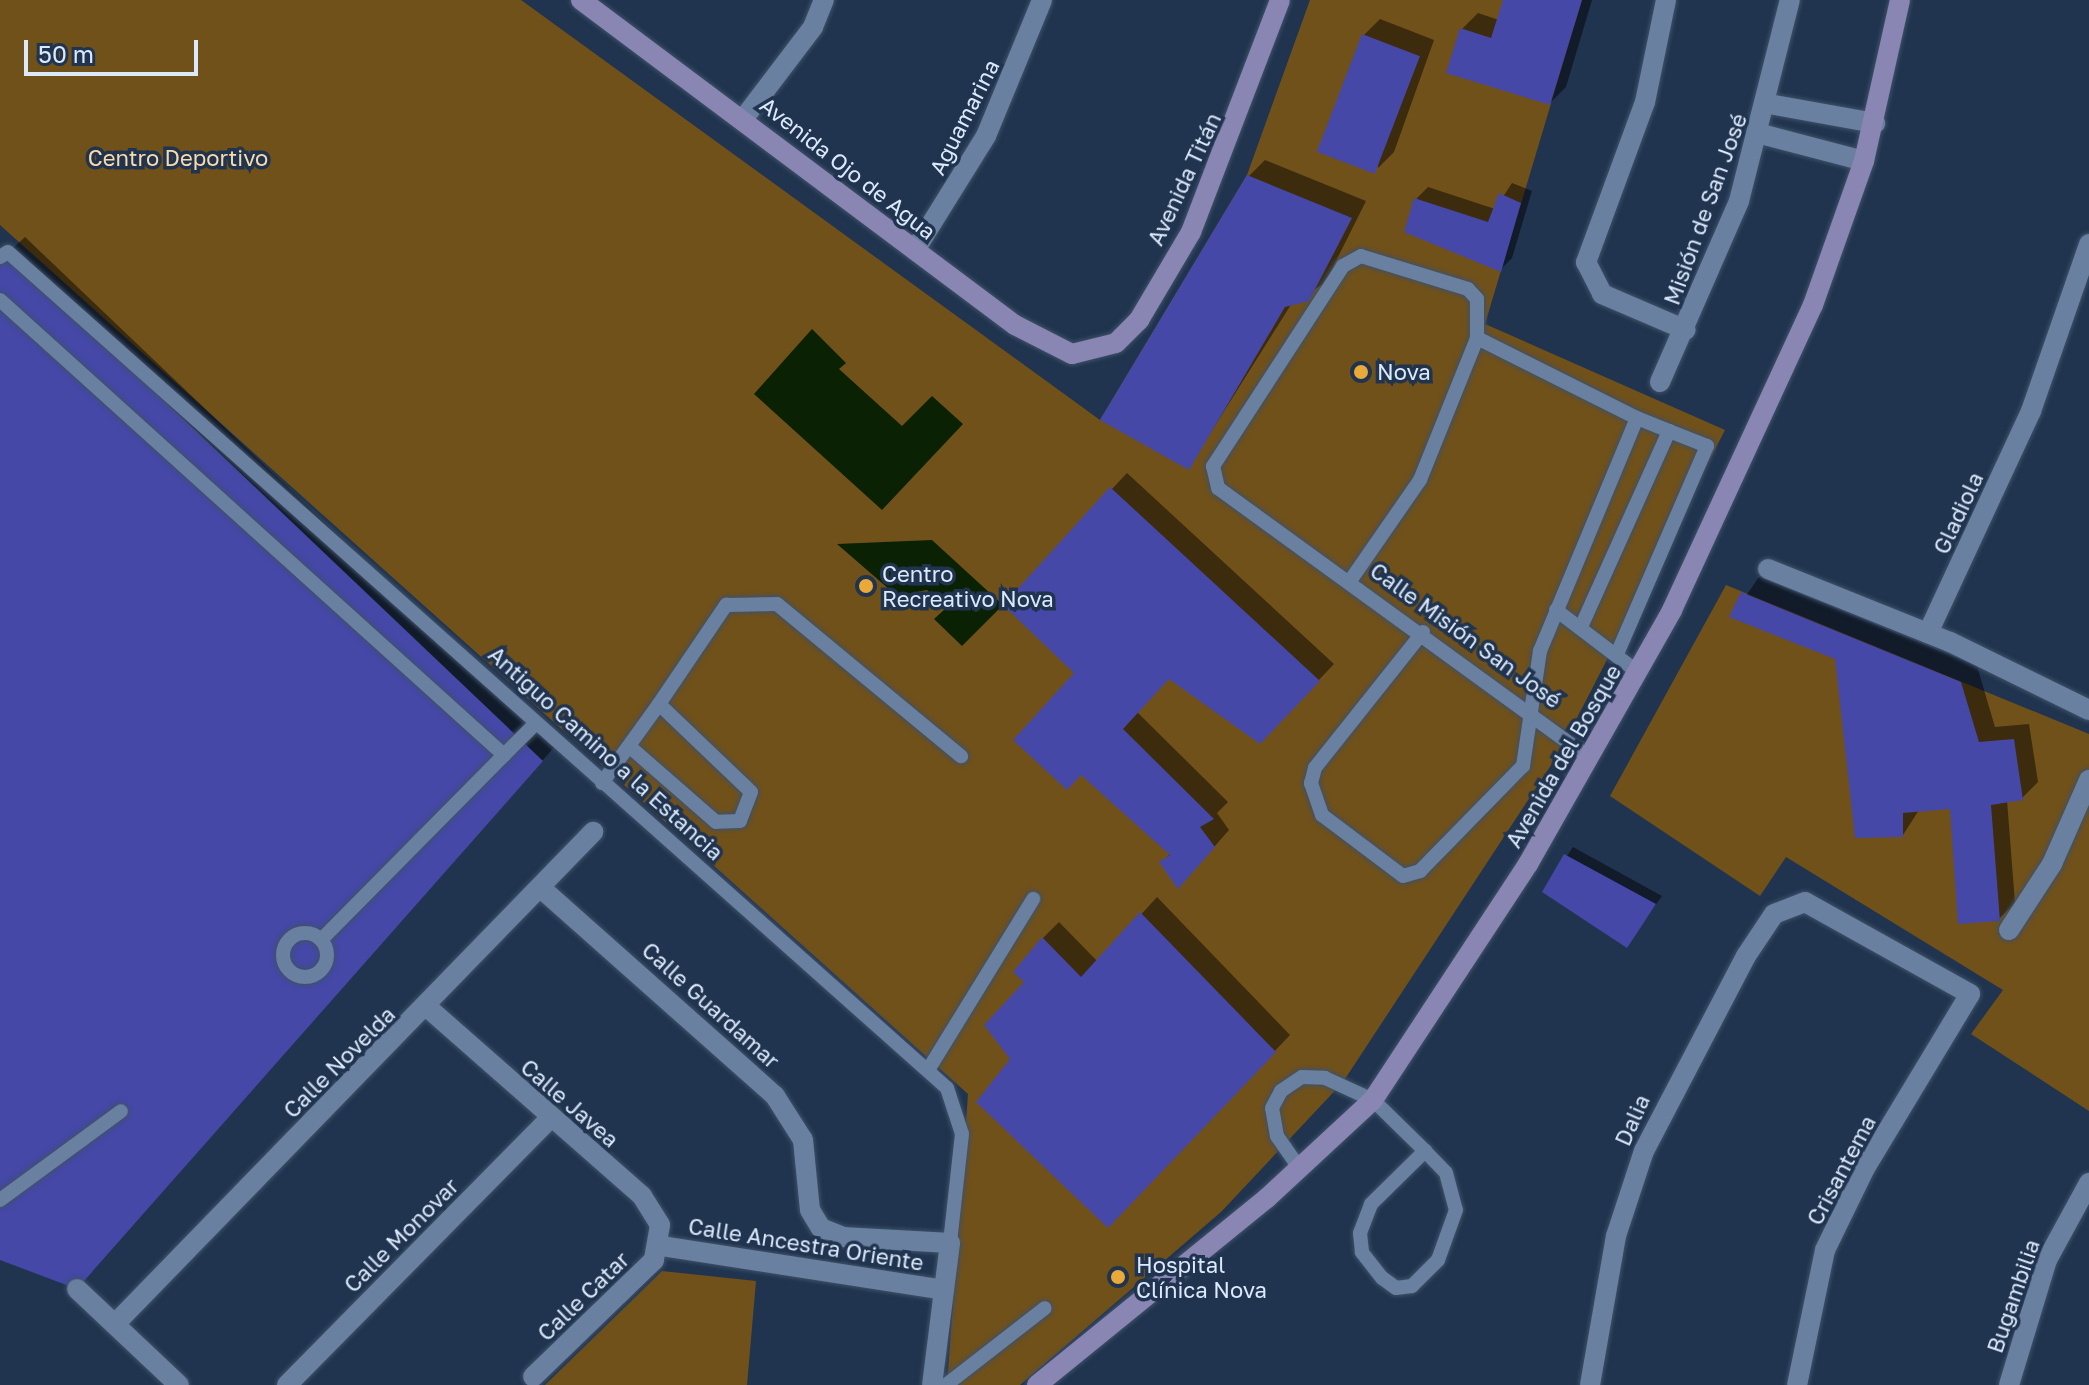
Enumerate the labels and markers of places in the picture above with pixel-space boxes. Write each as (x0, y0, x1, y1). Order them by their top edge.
place label: Nova (1377, 359, 1431, 385)
marker: Nova (1352, 363, 1370, 381)
place label: Centro Recreativo Nova (882, 560, 1054, 612)
marker: Centro Recreativo Nova (857, 577, 875, 595)
place label: Hospital Clínica Nova (1136, 1251, 1267, 1302)
marker: Hospital Clínica Nova (1107, 1266, 1129, 1288)

